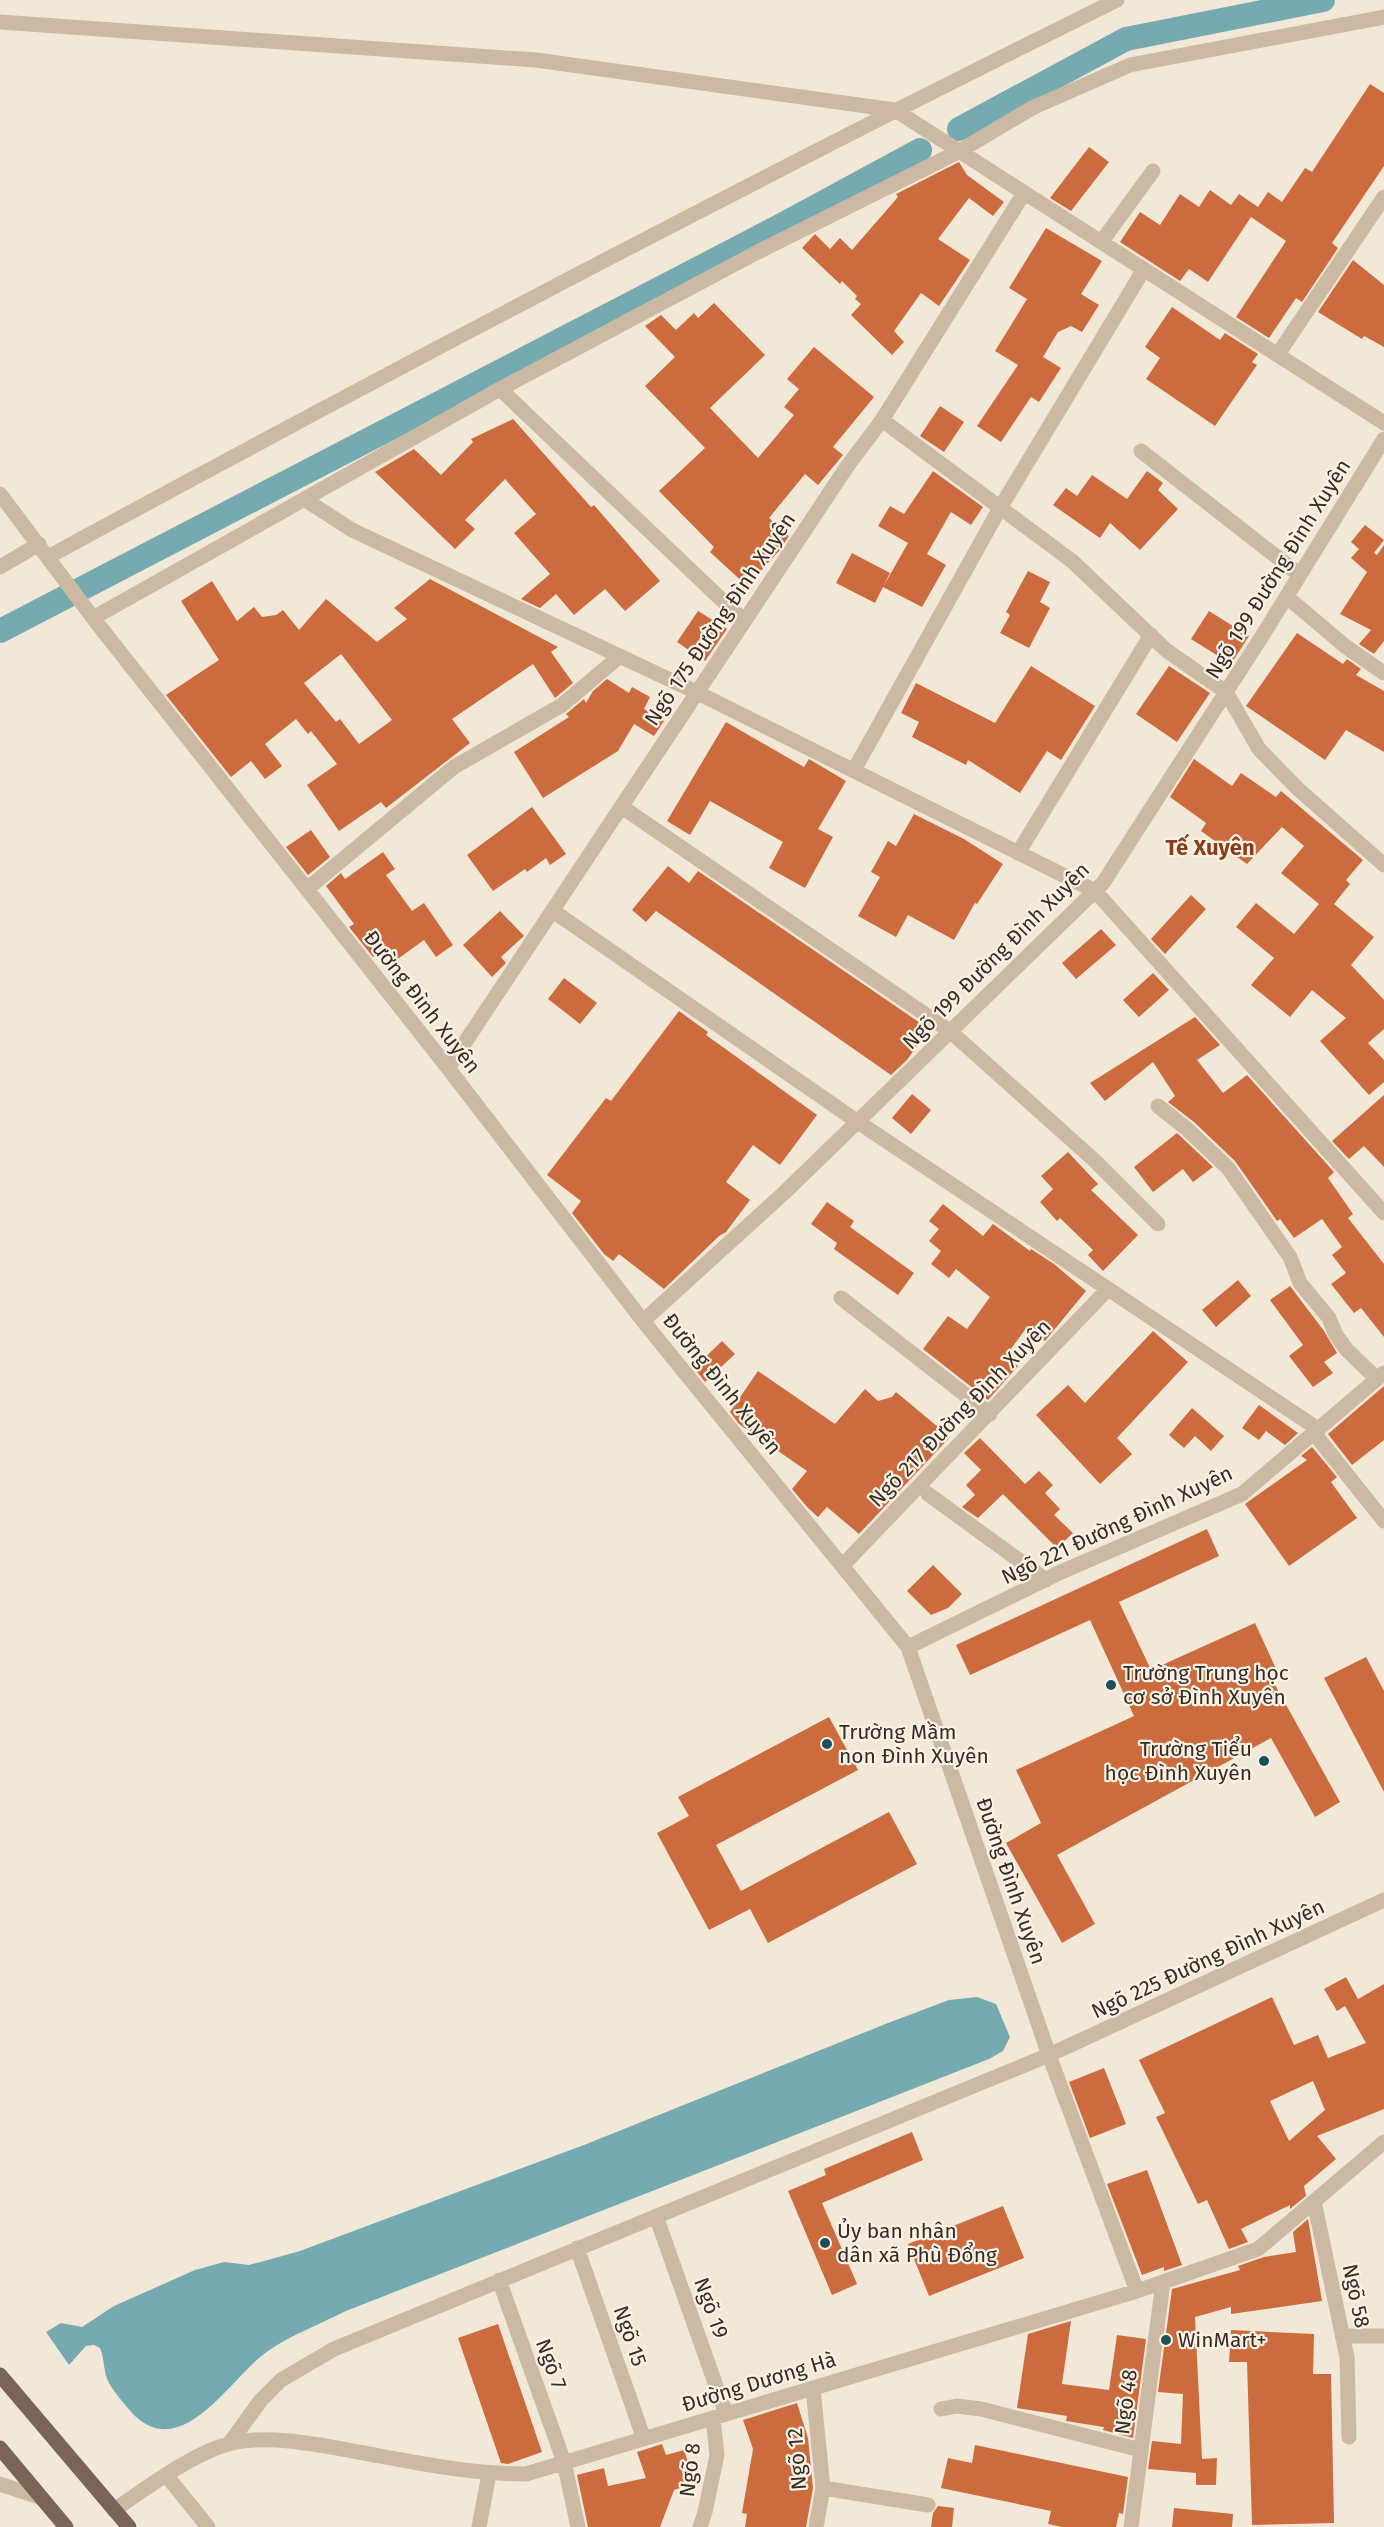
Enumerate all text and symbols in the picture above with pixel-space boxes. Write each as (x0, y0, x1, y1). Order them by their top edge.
street label: Ngõ 199 Đường Đình Xuyên (1200, 454, 1356, 684)
street label: Ngõ 175 Đường Đình Xuyên (639, 507, 801, 731)
district label: Tế Xuyên (1165, 833, 1255, 861)
street label: Ngõ 199 Đường Đình Xuyên (897, 857, 1095, 1055)
street label: Đường Đình Xuyên (358, 925, 486, 1079)
street label: Đường Đình Xuyên (657, 1308, 787, 1460)
street label: Ngõ 217 Đường Đình Xuyên (863, 1314, 1057, 1512)
street label: Ngõ 221 Đường Đình Xuyên (997, 1460, 1237, 1590)
place label: Trường Trung học cơ sở Đình Xuyên (1123, 1660, 1289, 1710)
marker: Trường Trung học cơ sở Đình Xuyên (1104, 1678, 1118, 1692)
place label: Trường Mầm non Đình Xuyên (839, 1719, 989, 1769)
place label: Trường Tiểu học Đình Xuyên (1105, 1735, 1252, 1786)
marker: Trường Mầm non Đình Xuyên (820, 1737, 834, 1751)
marker: Trường Tiểu học Đình Xuyên (1257, 1754, 1271, 1768)
street label: Đường Đình Xuyên (970, 1794, 1052, 1968)
street label: Ngõ 225 Đường Đình Xuyên (1087, 1894, 1329, 2024)
place label: Ủy ban nhân dân xã Phù Đổng (837, 2217, 997, 2268)
marker: Ủy ban nhân dân xã Phù Đổng (818, 2236, 832, 2250)
street label: Ngõ 58 (1337, 2262, 1375, 2330)
street label: Ngõ 19 (688, 2274, 734, 2342)
street label: Ngõ 15 (608, 2302, 652, 2370)
place label: WinMart+ (1178, 2327, 1267, 2353)
marker: WinMart+ (1159, 2333, 1173, 2347)
street label: Ngõ 7 (530, 2335, 572, 2393)
street label: Đường Dương Hà (679, 2346, 839, 2418)
street label: Ngõ 48 (1109, 2368, 1143, 2436)
street label: Ngõ 12 (782, 2427, 812, 2491)
street label: Ngõ 8 (674, 2441, 706, 2499)

